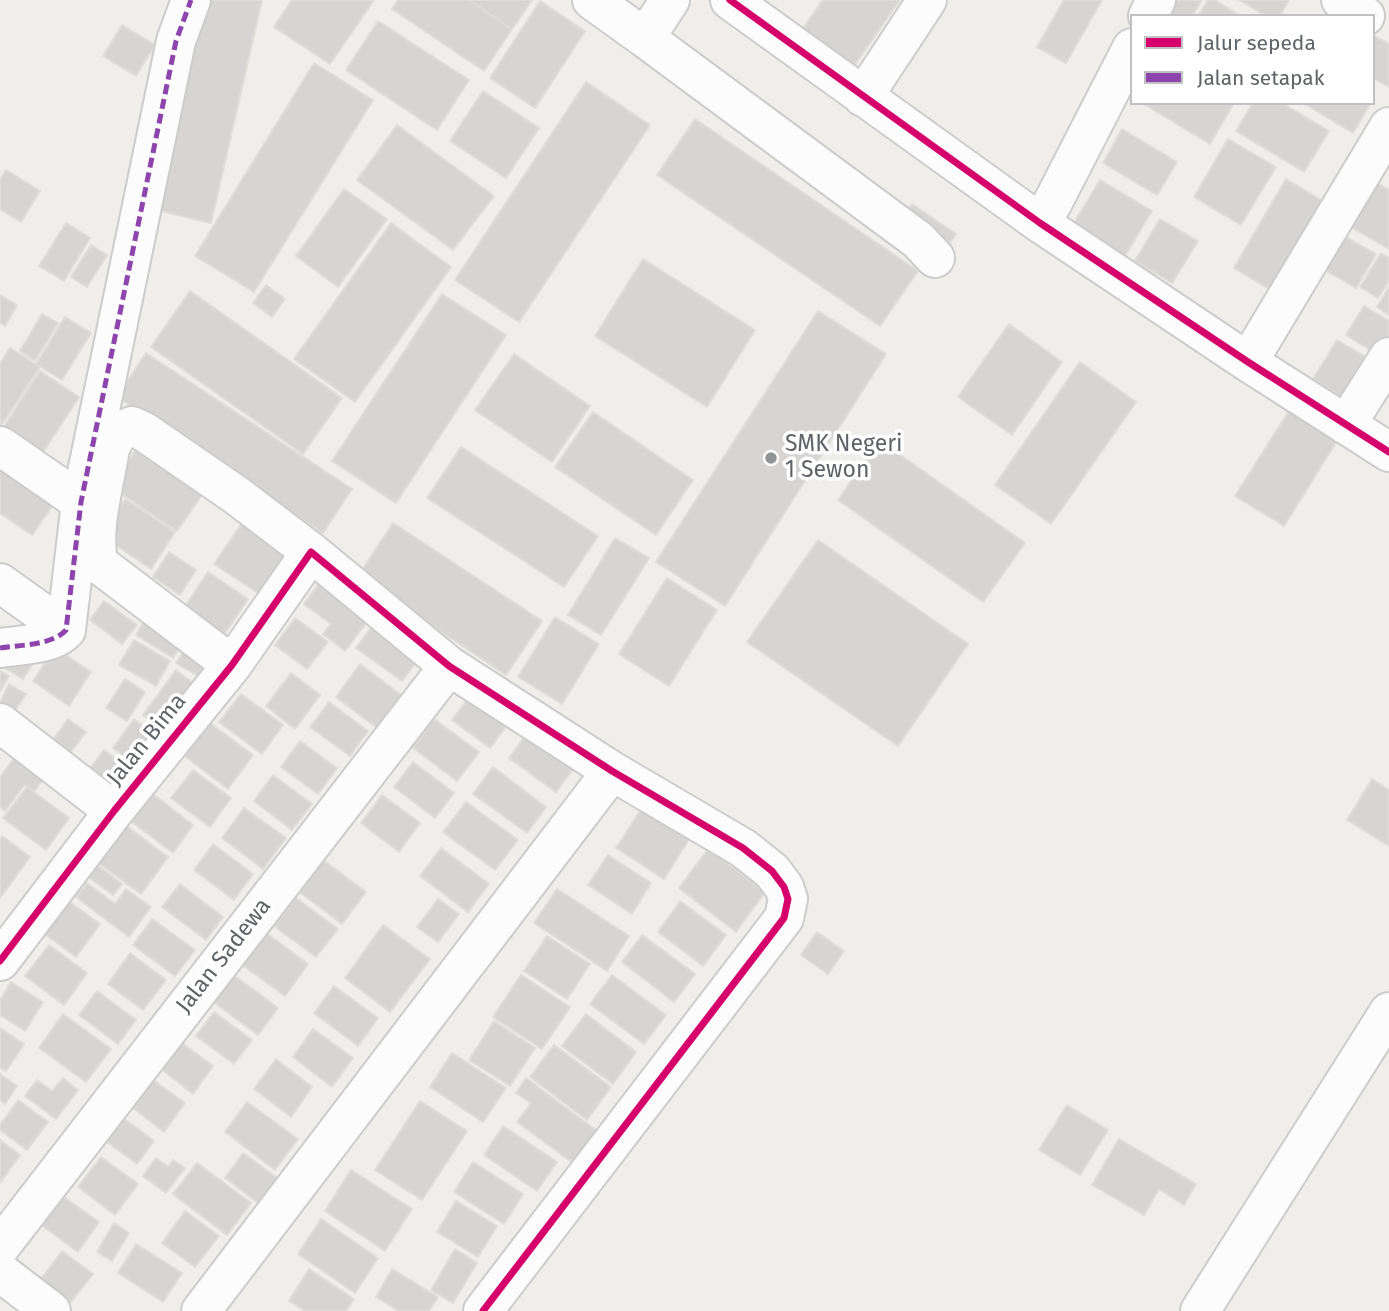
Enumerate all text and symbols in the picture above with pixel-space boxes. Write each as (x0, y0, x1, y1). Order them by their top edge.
legend (1130, 14, 1375, 105)
text: Jalur sepeda (1197, 30, 1316, 56)
text: Jalan setapak (1197, 65, 1325, 91)
place label: SMK Negeri 1 Sewon (785, 431, 903, 485)
marker: SMK Negeri 1 Sewon (763, 450, 779, 466)
street label: Jalan Bima (101, 688, 193, 792)
street label: Jalan Sadewa (171, 893, 277, 1019)

